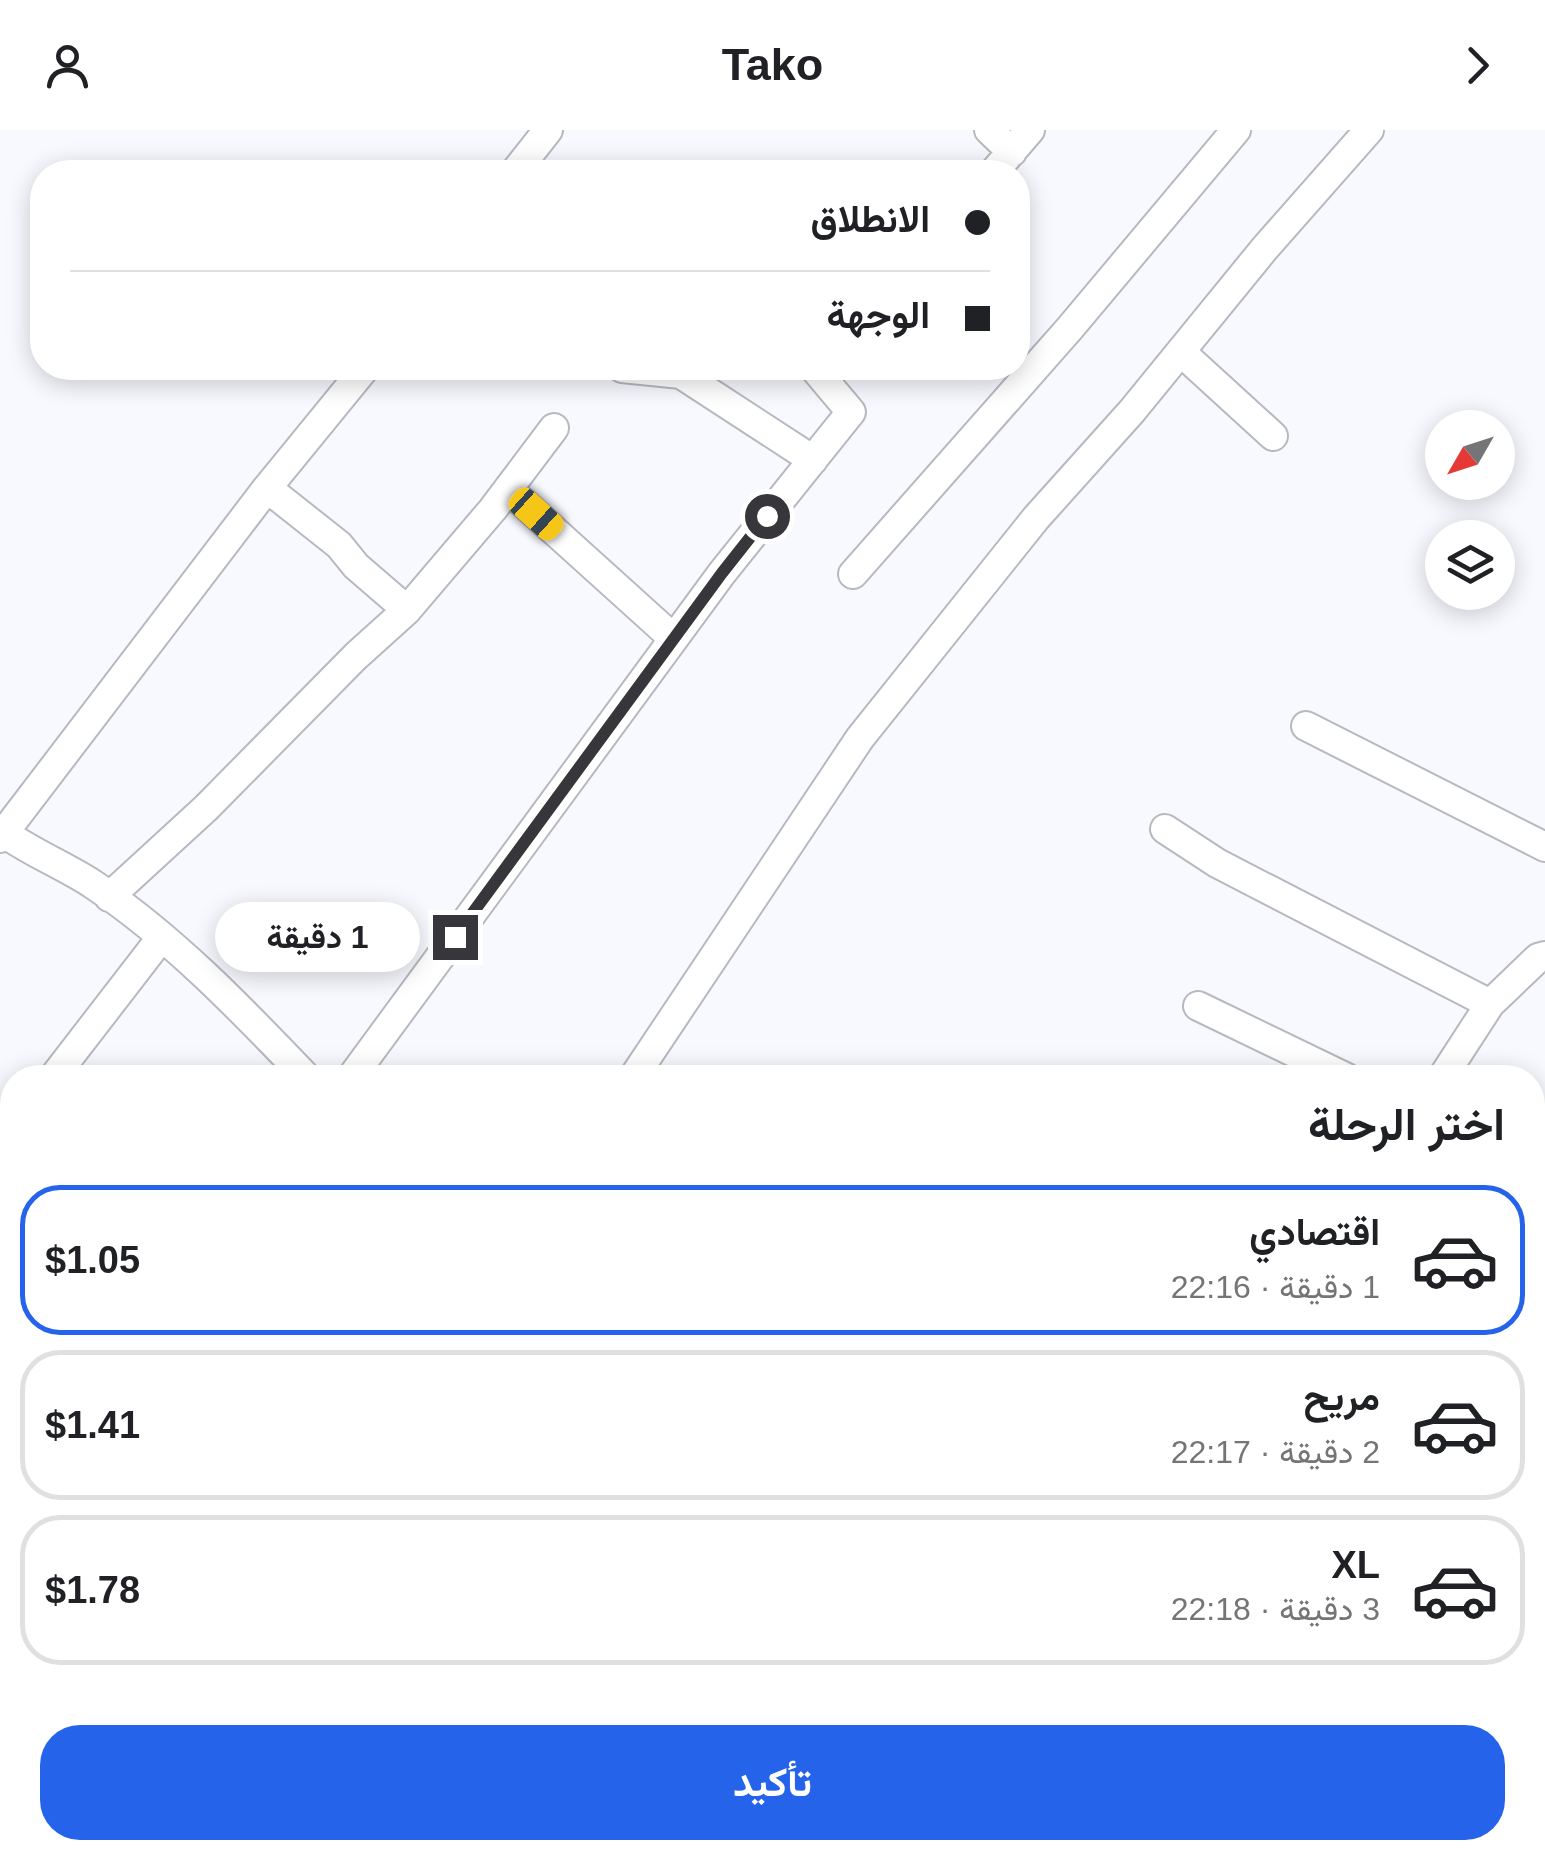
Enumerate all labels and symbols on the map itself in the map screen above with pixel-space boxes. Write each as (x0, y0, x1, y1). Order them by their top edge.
north arrow (1425, 410, 1515, 500)
car (504, 483, 568, 545)
route start (745, 494, 790, 539)
callout: 1 دقيقة (215, 902, 420, 972)
route end (433, 915, 478, 960)

